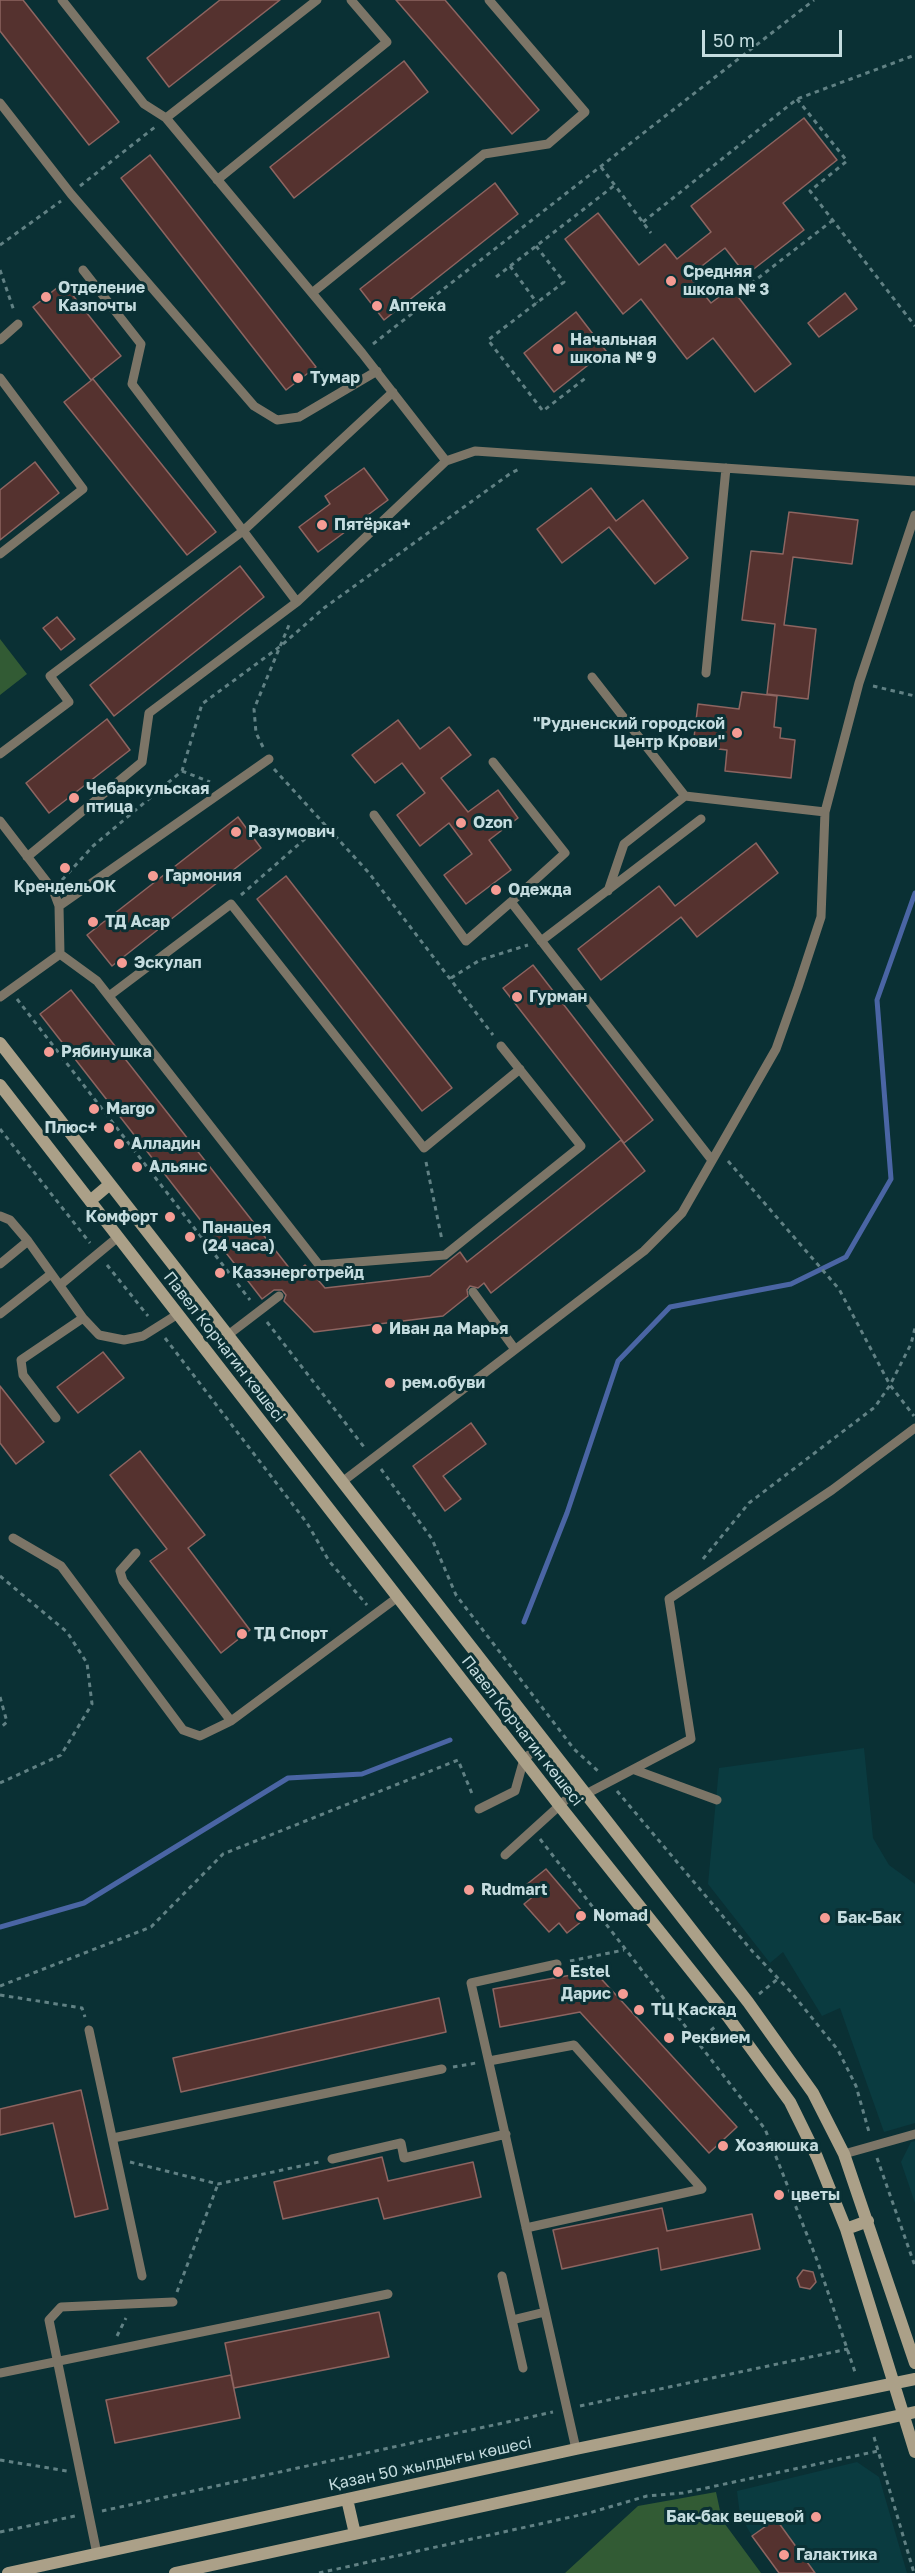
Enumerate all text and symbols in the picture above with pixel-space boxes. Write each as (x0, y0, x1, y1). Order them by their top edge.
scale bar (705, 18, 844, 56)
text: 50 m (713, 29, 755, 51)
place label: Средняя школа № 3 (683, 262, 769, 300)
marker: Средняя школа № 3 (664, 274, 678, 288)
place label: Отделение Казпочты (58, 278, 145, 316)
marker: Отделение Казпочты (39, 290, 53, 304)
place label: Аптека (389, 296, 446, 316)
marker: Аптека (370, 299, 384, 313)
place label: Начальная школа № 9 (570, 330, 657, 368)
marker: Начальная школа № 9 (551, 342, 565, 356)
place label: Тумар (310, 368, 360, 388)
marker: Тумар (291, 371, 305, 385)
place label: Пятёрка+ (334, 515, 410, 535)
marker: Пятёрка+ (315, 518, 329, 532)
place label: "Рудненский городской Центр Крови" (533, 714, 725, 752)
marker: "Рудненский городской Центр Крови" (730, 726, 744, 740)
place label: Чебаркульская птица (86, 779, 209, 817)
marker: Чебаркульская птица (67, 791, 81, 805)
place label: Ozon (473, 813, 513, 833)
marker: Ozon (454, 816, 468, 830)
place label: Разумович (248, 822, 335, 842)
marker: Разумович (229, 825, 243, 839)
marker: КрендельОК (58, 861, 72, 875)
place label: Гармония (165, 866, 242, 886)
marker: Гармония (146, 869, 160, 883)
place label: КрендельОК (14, 877, 116, 897)
place label: Одежда (508, 880, 572, 900)
marker: Одежда (489, 883, 503, 897)
place label: ТД Асар (105, 912, 170, 932)
marker: ТД Асар (86, 915, 100, 929)
place label: Эскулап (134, 953, 202, 973)
marker: Эскулап (115, 956, 129, 970)
place label: Гурман (529, 987, 587, 1007)
marker: Гурман (510, 990, 524, 1004)
place label: Рябинушка (61, 1042, 152, 1062)
marker: Рябинушка (42, 1045, 56, 1059)
place label: Margo (106, 1099, 155, 1119)
marker: Margo (87, 1102, 101, 1116)
place label: Плюс+ (44, 1118, 97, 1138)
marker: Плюс+ (102, 1121, 116, 1135)
place label: Алладин (131, 1134, 201, 1154)
marker: Алладин (112, 1137, 126, 1151)
place label: Альянс (149, 1157, 207, 1177)
marker: Альянс (130, 1160, 144, 1174)
place label: Комфорт (86, 1207, 158, 1227)
marker: Комфорт (163, 1210, 177, 1224)
place label: Панацея (24 часа) (202, 1218, 275, 1256)
marker: Панацея (24 часа) (183, 1230, 197, 1244)
place label: Казэнерготрейд (232, 1263, 364, 1283)
marker: Казэнерготрейд (213, 1266, 227, 1280)
street label: Павел Корчагин көшесі (159, 1268, 289, 1426)
place label: Иван да Марья (389, 1319, 508, 1339)
marker: Иван да Марья (370, 1322, 384, 1336)
place label: рем.обуви (402, 1373, 485, 1393)
marker: рем.обуви (383, 1376, 397, 1390)
place label: ТД Спорт (254, 1624, 328, 1644)
marker: ТД Спорт (235, 1627, 249, 1641)
street label: Павел Корчагин көшесі (457, 1652, 587, 1810)
place label: Rudmart (481, 1880, 547, 1900)
marker: Rudmart (462, 1883, 476, 1897)
place label: Nomad (593, 1906, 648, 1926)
place label: Бак-Бак (837, 1908, 901, 1928)
marker: Nomad (574, 1909, 588, 1923)
marker: Бак-Бак (818, 1911, 832, 1925)
place label: Estel (570, 1962, 610, 1982)
marker: Estel (551, 1965, 565, 1979)
place label: Дарис (561, 1984, 611, 2004)
marker: Дарис (616, 1987, 630, 2001)
place label: ТЦ Каскад (651, 2000, 736, 2020)
marker: ТЦ Каскад (632, 2003, 646, 2017)
place label: Реквием (681, 2028, 750, 2048)
marker: Реквием (662, 2031, 676, 2045)
place label: Хозяюшка (735, 2136, 818, 2156)
marker: Хозяюшка (716, 2139, 730, 2153)
place label: цветы (791, 2185, 840, 2205)
marker: цветы (772, 2188, 786, 2202)
street label: Қазан 50 жылдығы көшесі (327, 2433, 533, 2495)
place label: Бак-бак вещевой (666, 2507, 804, 2527)
marker: Бак-бак вещевой (809, 2510, 823, 2524)
place label: Галактика (796, 2545, 877, 2565)
marker: Галактика (777, 2548, 791, 2562)

